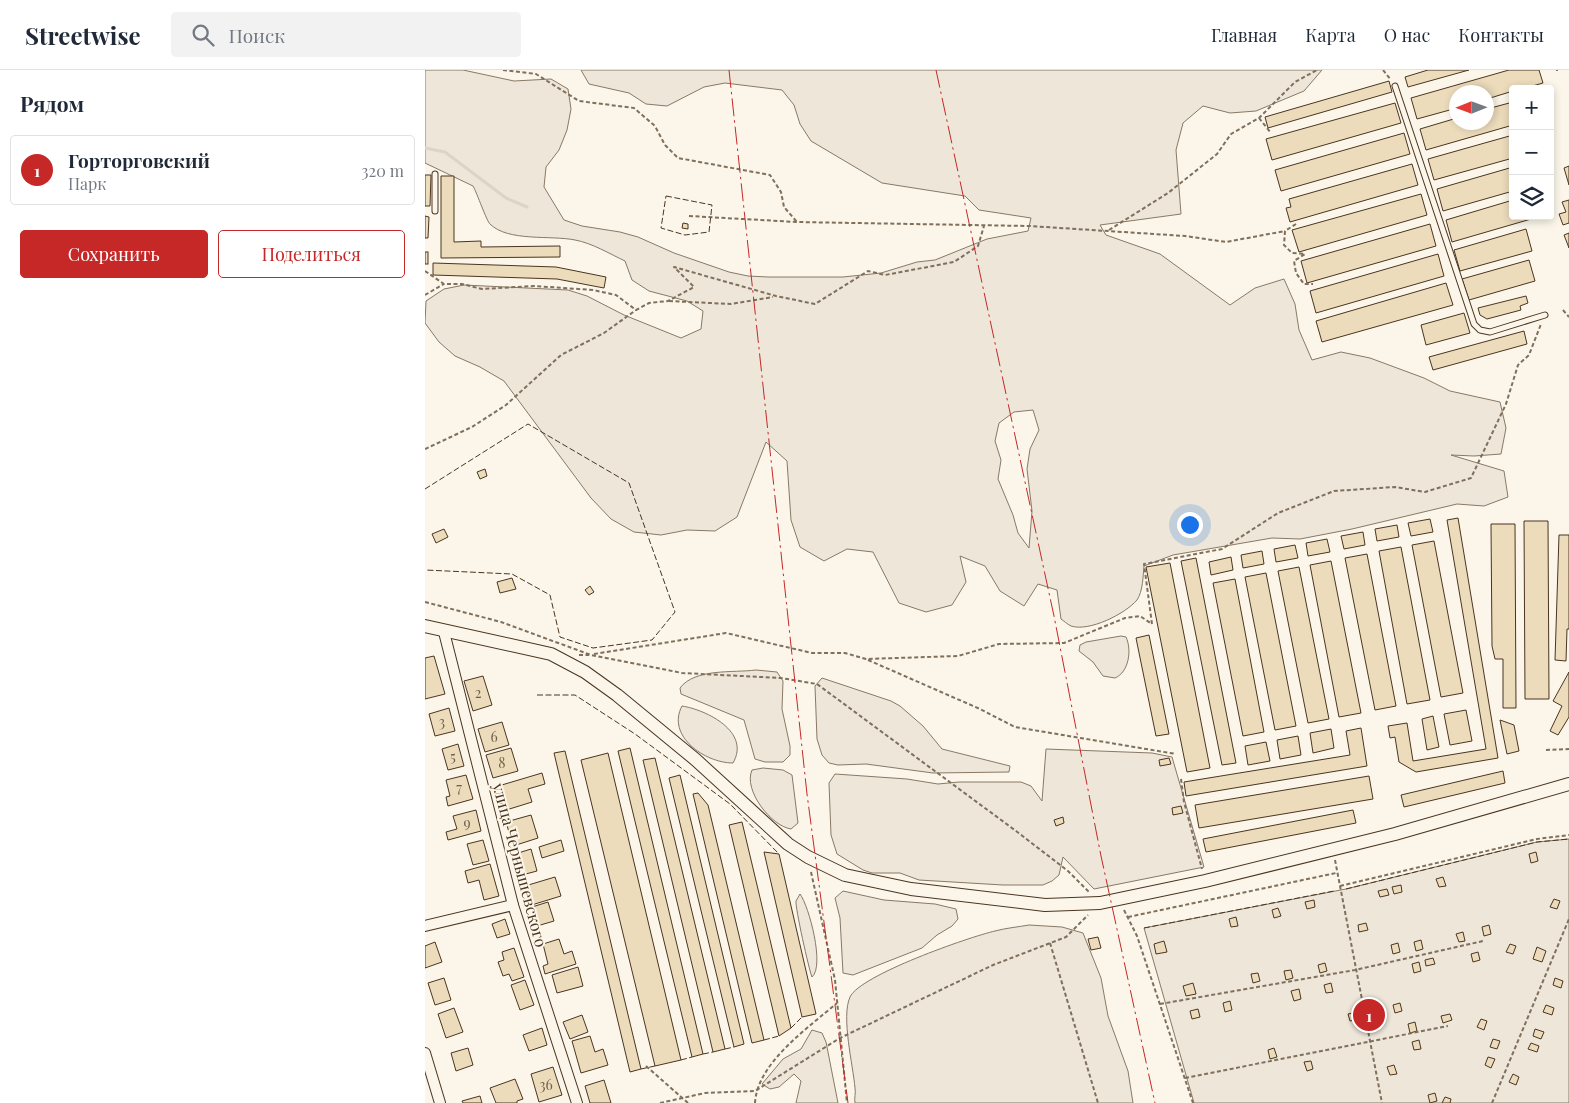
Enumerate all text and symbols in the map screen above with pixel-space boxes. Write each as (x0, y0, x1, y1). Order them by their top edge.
search box (171, 12, 521, 57)
text: Streetwise (25, 19, 141, 51)
icon: search (189, 21, 217, 49)
text: Поиск (229, 22, 285, 48)
text: Главная (1211, 23, 1277, 47)
text: Карта (1305, 23, 1356, 47)
text: О нас (1384, 23, 1430, 47)
text: Контакты (1458, 23, 1544, 47)
north arrow (1449, 85, 1494, 130)
map controls (1509, 85, 1554, 220)
button: + (1509, 85, 1554, 130)
text: Рядом (20, 89, 84, 117)
button: − (1509, 130, 1554, 175)
text: Горторговский (68, 147, 210, 173)
text: 1 (34, 160, 40, 181)
text: 320 m (361, 160, 404, 181)
text: Парк (68, 173, 106, 194)
button: layers (1509, 175, 1554, 220)
button: Сохранить (20, 230, 208, 278)
button: Поделиться (218, 230, 405, 278)
your location (1177, 512, 1203, 538)
house number: 2 (475, 683, 482, 702)
house number: 3 (439, 712, 445, 731)
house number: 6 (490, 727, 498, 746)
house number: 5 (450, 747, 456, 766)
house number: 8 (498, 753, 506, 772)
house number: 7 (456, 778, 462, 797)
street label: улица Чернышевского (488, 780, 553, 949)
house number: 9 (463, 813, 471, 832)
pin: 1 (1353, 996, 1385, 1034)
house number: 36 (539, 1075, 553, 1094)

